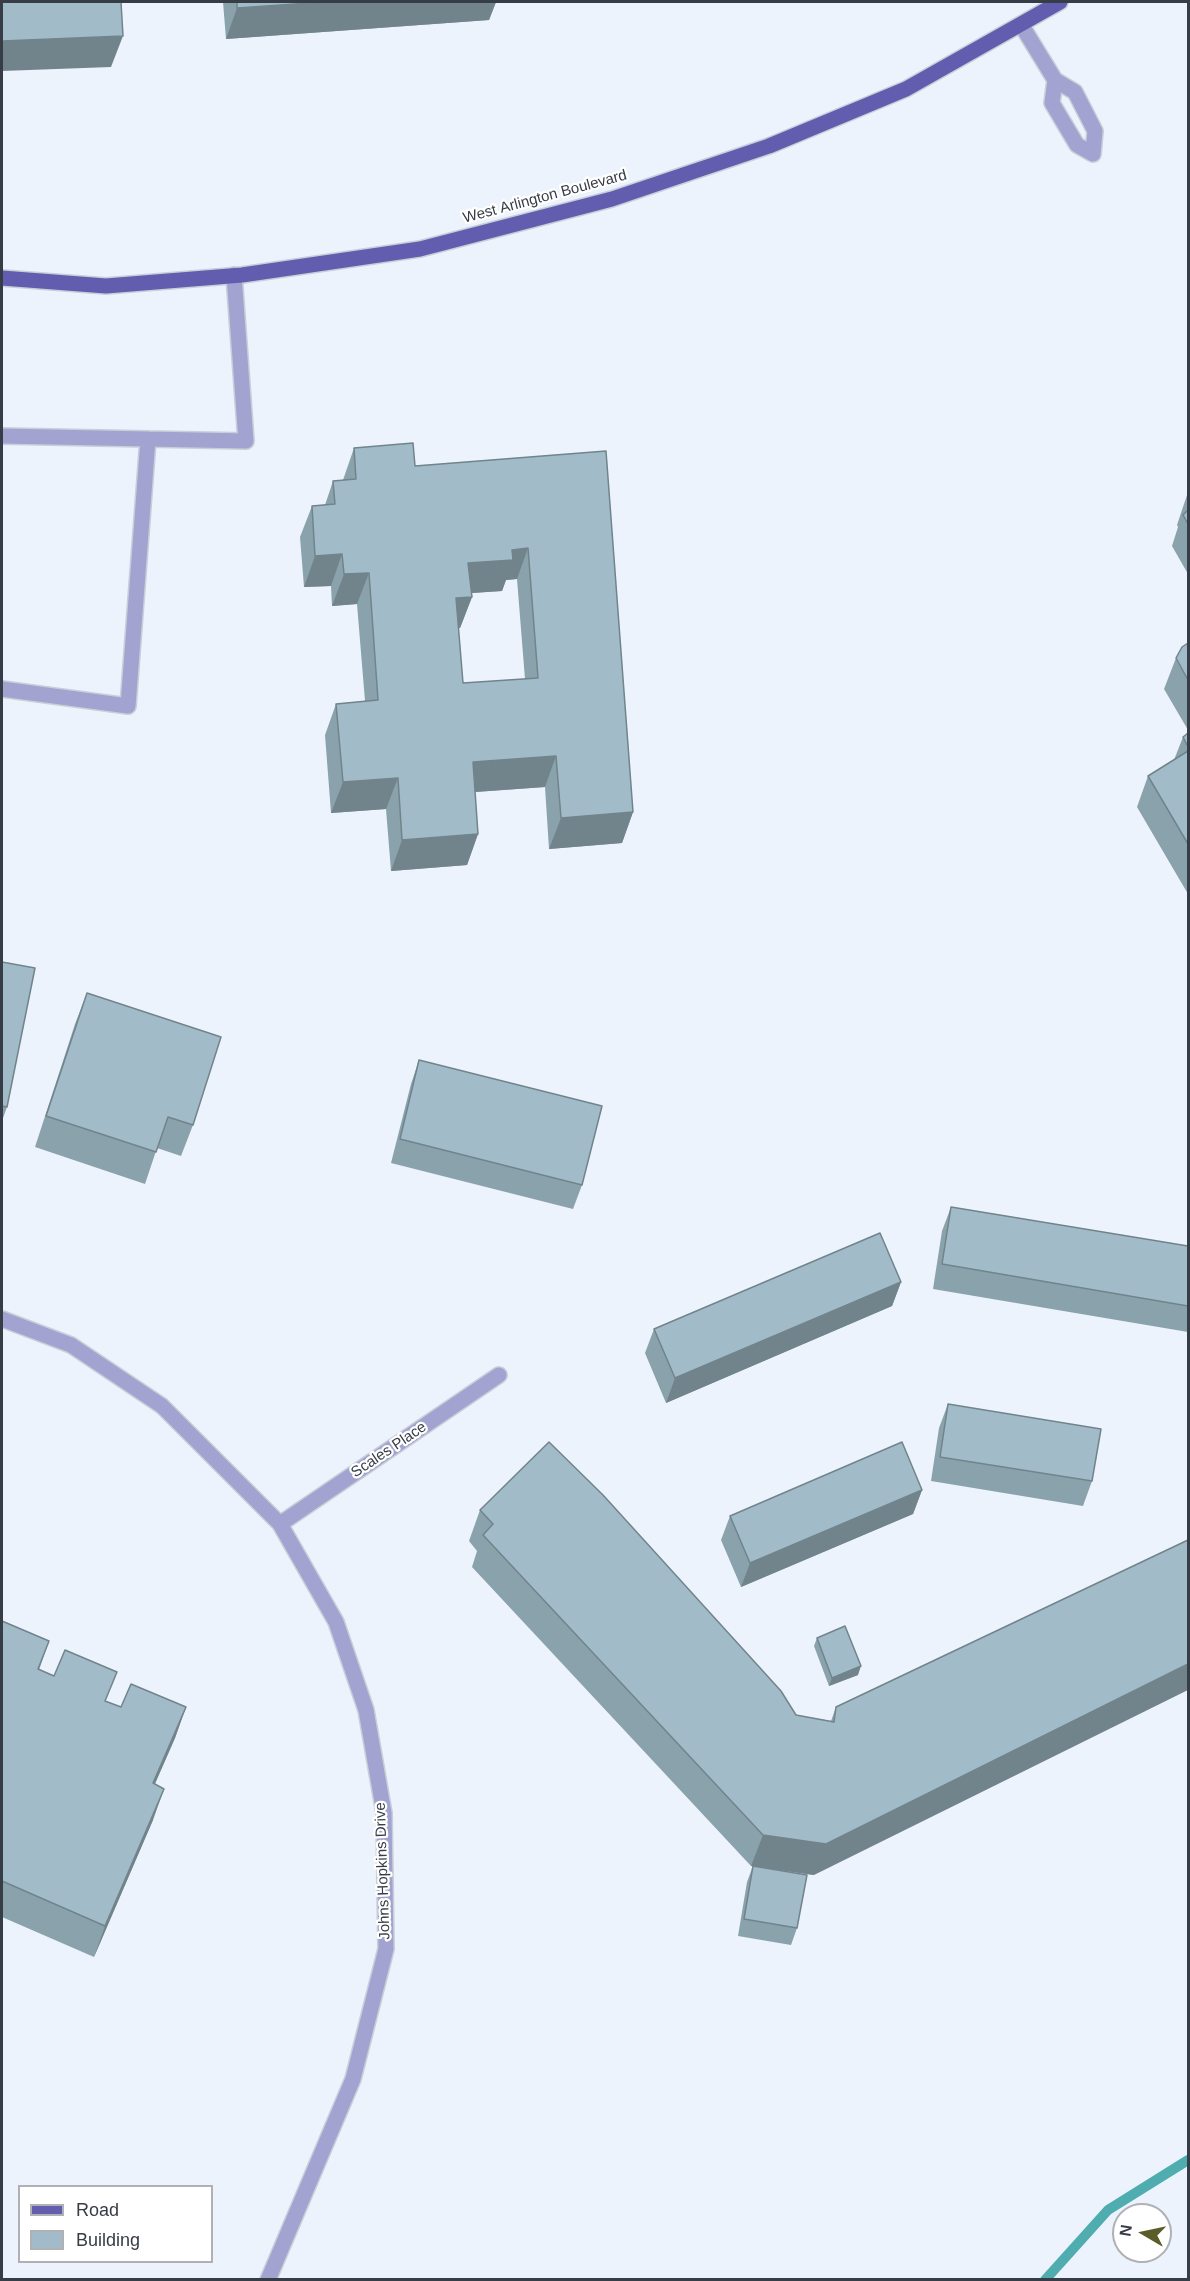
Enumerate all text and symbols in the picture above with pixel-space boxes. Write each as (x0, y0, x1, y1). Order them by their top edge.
street label: West Arlington Boulevard (461, 166, 629, 228)
street label: Scales Place (348, 1418, 430, 1482)
street label: Johns Hopkins Drive (372, 1802, 394, 1940)
legend (18, 2185, 213, 2263)
text: Road (76, 2200, 119, 2220)
north arrow (1112, 2203, 1172, 2263)
text: N (1116, 2223, 1135, 2237)
text: Building (76, 2230, 140, 2250)

